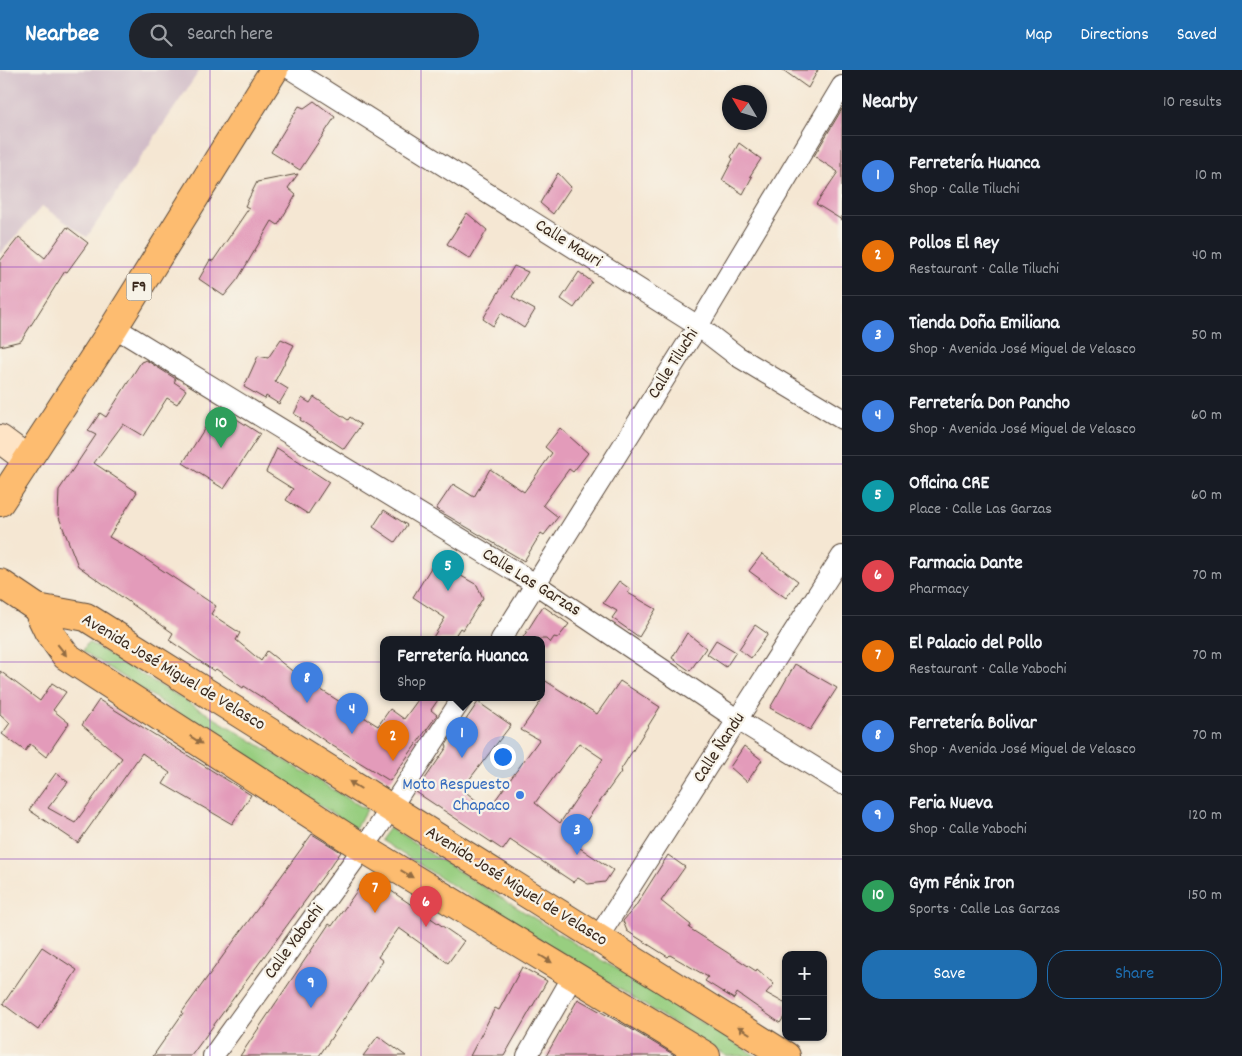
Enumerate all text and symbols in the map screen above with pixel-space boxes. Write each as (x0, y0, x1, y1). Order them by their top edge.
search box (129, 13, 479, 58)
text: Nearbee (25, 18, 99, 52)
icon: search (147, 21, 175, 49)
text: Search here (187, 22, 273, 49)
text: Map (1025, 23, 1052, 48)
text: Directions (1080, 23, 1149, 48)
text: Saved (1177, 23, 1217, 48)
north arrow (722, 85, 767, 130)
text: Nearby (862, 88, 917, 118)
text: 10 results (1163, 91, 1222, 114)
text: Ferretería Huanca (909, 151, 1040, 178)
text: 1 (876, 164, 880, 187)
text: 10 m (1195, 164, 1222, 187)
text: Shop · Calle Tiluchi (909, 178, 1019, 201)
street label: Calle Mauri (530, 214, 606, 274)
text: Pollos El Rey (909, 231, 999, 258)
text: 2 (875, 244, 882, 267)
text: 40 m (1192, 244, 1222, 267)
text: Restaurant · Calle Tiluchi (909, 258, 1059, 281)
road number: F9 (126, 273, 152, 300)
text: Tienda Doña Emiliana (909, 311, 1059, 338)
street label: Calle Tiluchi (642, 324, 706, 404)
text: 3 (874, 324, 882, 347)
text: 50 m (1191, 324, 1222, 347)
text: Shop · Avenida José Miguel de Velasco (909, 338, 1136, 361)
text: Ferretería Don Pancho (909, 391, 1070, 418)
text: 4 (875, 404, 881, 427)
text: 60 m (1191, 404, 1222, 427)
pin: 10 (205, 407, 237, 448)
text: Shop · Avenida José Miguel de Velasco (909, 418, 1136, 441)
text: Oficina CRE (909, 471, 989, 498)
text: 5 (874, 484, 882, 507)
text: 60 m (1191, 484, 1222, 507)
text: Place · Calle Las Garzas (909, 498, 1052, 521)
street label: Calle Las Garzas (477, 543, 585, 623)
pin: 5 (432, 550, 464, 591)
text: Farmacia Dante (909, 551, 1023, 578)
text: 6 (874, 564, 882, 587)
text: 70 m (1192, 564, 1222, 587)
text: Pharmacy (909, 578, 968, 601)
street label: Avenida José Miguel de Velasco (76, 608, 270, 738)
text: El Palacio del Pollo (909, 631, 1042, 658)
popup (380, 636, 545, 701)
one-way arrow (57, 643, 67, 657)
text: Ferretería Huanca (397, 644, 528, 671)
text: 7 (875, 644, 881, 667)
text: 70 m (1192, 644, 1222, 667)
text: Restaurant · Calle Yabochi (909, 658, 1066, 681)
pin: 8 (291, 662, 323, 703)
text: Shop (397, 671, 426, 694)
pin: 4 (336, 693, 368, 734)
street label: Calle Ñandu (688, 708, 752, 788)
text: Ferretería Bolivar (909, 711, 1037, 738)
pin: 1 (446, 717, 478, 758)
pin: 2 (377, 720, 409, 761)
text: 8 (875, 724, 881, 747)
text: 70 m (1192, 724, 1222, 747)
one-way arrow (190, 735, 203, 745)
text: Shop · Avenida José Miguel de Velasco (909, 738, 1136, 761)
your location (490, 744, 516, 770)
place label: Moto Respuesto Chapaco (402, 773, 510, 819)
one-way arrow (348, 781, 361, 790)
marker: Moto Respuesto Chapaco (514, 789, 526, 801)
text: Feria Nueva (909, 791, 992, 818)
text: 9 (874, 804, 882, 827)
text: 120 m (1188, 804, 1222, 827)
pin: 3 (561, 814, 593, 855)
text: Shop · Calle Yabochi (909, 818, 1027, 841)
street label: Avenida José Miguel de Velasco (420, 821, 612, 953)
one-way arrow (401, 870, 414, 879)
text: Gym Fénix Iron (909, 871, 1014, 898)
pin: 7 (359, 872, 391, 913)
text: 10 (872, 884, 884, 907)
text: 150 m (1188, 884, 1222, 907)
pin: 6 (410, 886, 442, 927)
text: Sports · Calle Las Garzas (909, 898, 1060, 921)
street label: Calle Yabochi (259, 899, 331, 985)
button: Save (862, 950, 1037, 999)
button: Share (1047, 950, 1222, 999)
map controls (782, 951, 827, 1041)
button: + (782, 951, 827, 996)
one-way arrow (539, 954, 552, 964)
pin: 9 (295, 967, 327, 1008)
button: − (782, 996, 827, 1041)
one-way arrow (738, 1026, 751, 1035)

